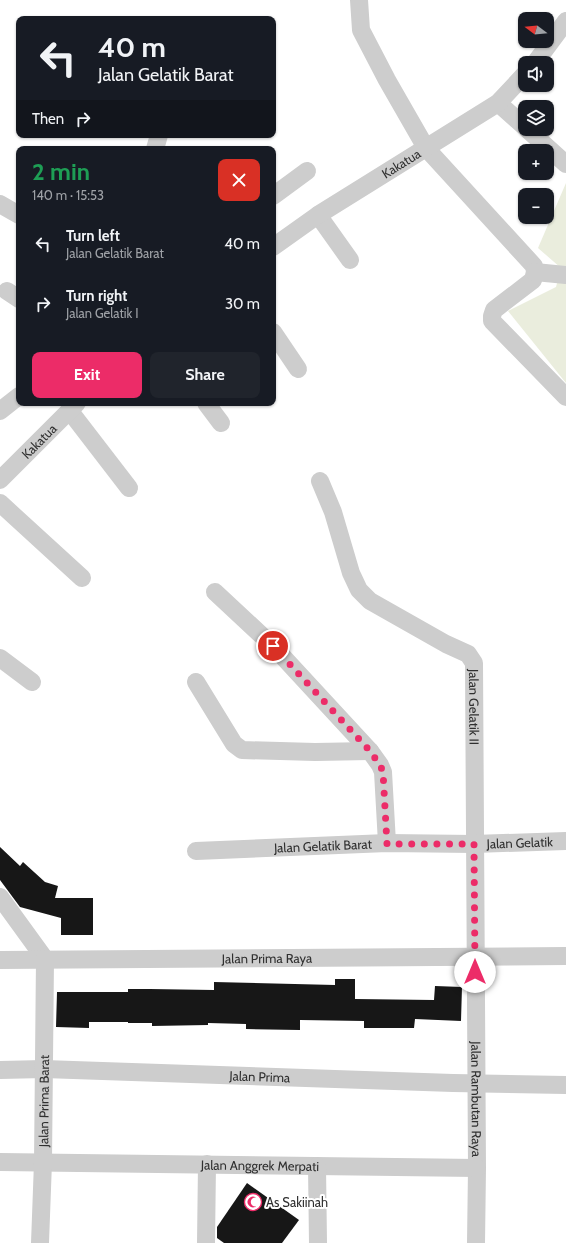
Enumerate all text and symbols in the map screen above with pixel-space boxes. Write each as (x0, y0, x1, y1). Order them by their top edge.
north arrow (518, 12, 554, 48)
map controls (518, 12, 554, 224)
text: 40 m (98, 30, 166, 64)
icon: left (32, 32, 84, 84)
button: sound (518, 56, 554, 92)
text: Jalan Gelatik Barat (98, 64, 233, 86)
button: layers (518, 100, 554, 136)
icon: right (72, 108, 94, 130)
text: Then (32, 110, 64, 128)
button: + (518, 144, 554, 180)
street label: Kakatua (379, 145, 424, 181)
text: 2 min (32, 157, 90, 186)
button: close (218, 159, 260, 201)
text: 140 m · 15:53 (32, 187, 104, 203)
button: − (518, 188, 554, 224)
text: Turn left (66, 227, 120, 245)
icon: left (32, 233, 54, 255)
text: 40 m (224, 235, 260, 253)
text: Jalan Gelatik Barat (66, 245, 164, 261)
text: Turn right (66, 287, 127, 305)
icon: right (32, 293, 54, 315)
text: 30 m (225, 295, 260, 313)
text: Jalan Gelatik I (66, 305, 139, 321)
button: Exit (32, 352, 142, 398)
button: Share (150, 352, 260, 398)
street label: Kakatua (18, 420, 60, 462)
pin (256, 629, 290, 663)
icon: arrive (262, 635, 284, 657)
street label: Jalan Gelatik II (466, 668, 482, 745)
street label: Jalan Gelatik (485, 833, 553, 852)
street label: Jalan Gelatik Barat (273, 836, 373, 856)
street label: Jalan Prima Raya (221, 950, 313, 966)
position arrow (454, 951, 496, 993)
street label: Jalan Rambutan Raya (468, 1040, 485, 1158)
street label: Jalan Prima Barat (35, 1054, 52, 1148)
street label: Jalan Prima (228, 1067, 291, 1085)
street label: Jalan Anggrek Merpati (200, 1157, 319, 1174)
mosque icon: As Sakiinah (243, 1192, 263, 1212)
place label: As Sakiinah (266, 1194, 328, 1210)

